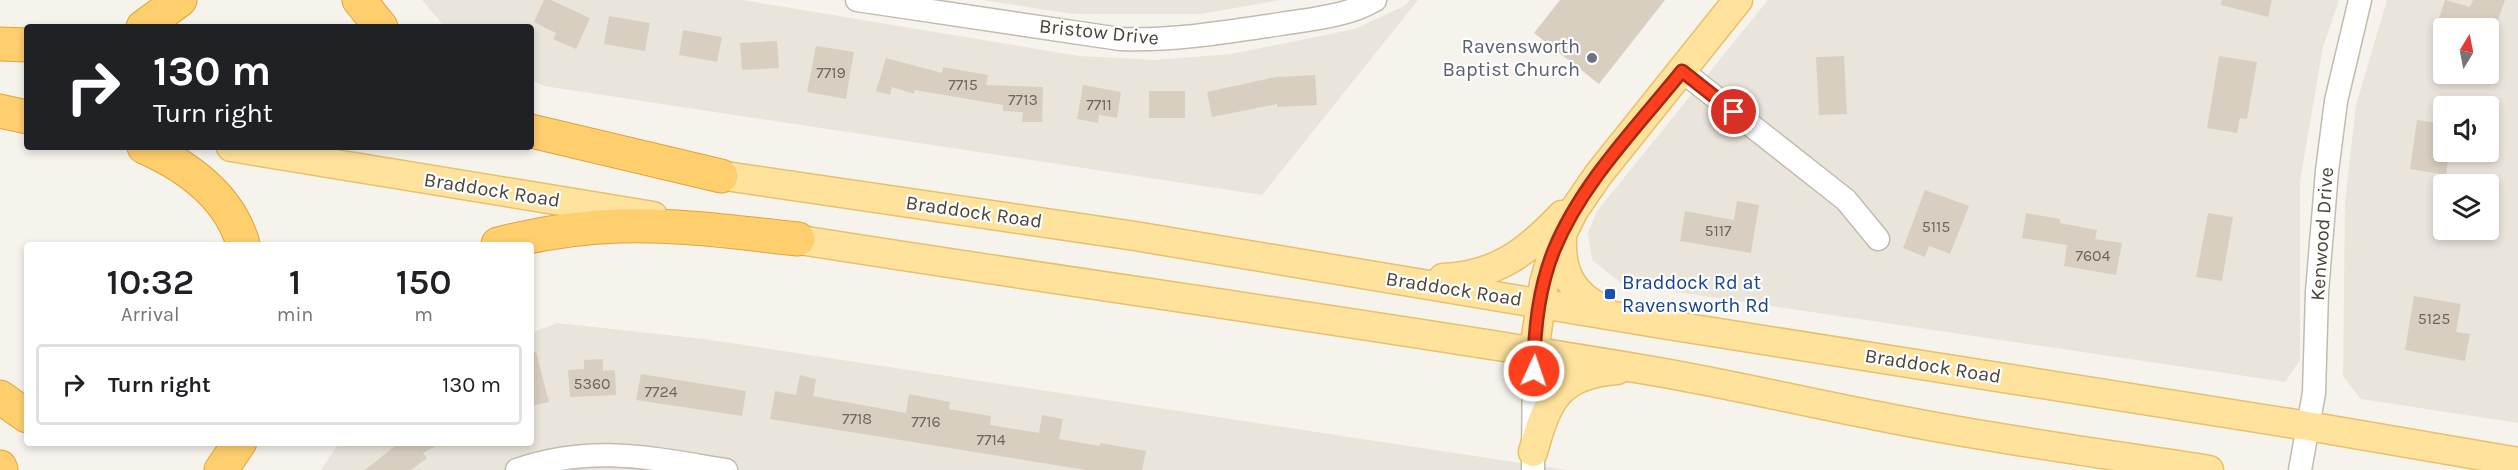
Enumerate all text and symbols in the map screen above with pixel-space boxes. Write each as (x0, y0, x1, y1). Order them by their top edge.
street label: Bristow Drive (1038, 14, 1160, 50)
north arrow (2433, 18, 2499, 84)
map controls (2433, 18, 2499, 240)
place label: Ravensworth Baptist Church (1443, 35, 1580, 81)
text: 130 m (153, 46, 271, 96)
icon: right (54, 48, 132, 126)
marker: Ravensworth Baptist Church (1585, 51, 1599, 65)
house number: 7719 (816, 63, 846, 82)
house number: 7715 (948, 75, 978, 94)
pin (1708, 86, 1759, 137)
house number: 7713 (1008, 90, 1038, 109)
house number: 7711 (1086, 95, 1112, 114)
icon: arrive (1717, 95, 1750, 128)
button: sound (2433, 96, 2499, 162)
text: Turn right (153, 97, 273, 129)
street label: Kenwood Drive (2306, 166, 2338, 302)
street label: Braddock Road (422, 168, 562, 212)
button: layers (2433, 174, 2499, 240)
street label: Braddock Road (904, 191, 1044, 233)
house number: 5115 (1922, 217, 1950, 236)
house number: 5117 (1704, 221, 1732, 240)
house number: 7604 (2075, 246, 2111, 265)
text: 10:32 (106, 261, 194, 303)
text: 1 (289, 261, 301, 303)
text: 150 (396, 261, 452, 303)
street label: Braddock Road (1384, 267, 1524, 311)
place label: Braddock Rd at Ravensworth Rd (1622, 271, 1769, 317)
marker: Braddock Rd at Ravensworth Rd (1603, 287, 1617, 301)
text: Arrival (121, 303, 180, 326)
text: min (277, 303, 313, 326)
text: m (414, 303, 433, 326)
house number: 5125 (2418, 309, 2450, 328)
position arrow (1502, 339, 1566, 403)
street label: Braddock Road (1863, 344, 2003, 388)
icon: right (57, 368, 90, 401)
text: Turn right (108, 372, 211, 398)
text: 130 m (442, 372, 501, 398)
house number: 5360 (573, 374, 611, 393)
house number: 7724 (644, 382, 678, 401)
house number: 7718 (842, 409, 872, 428)
house number: 7716 (911, 412, 941, 431)
house number: 7714 (976, 430, 1006, 449)

